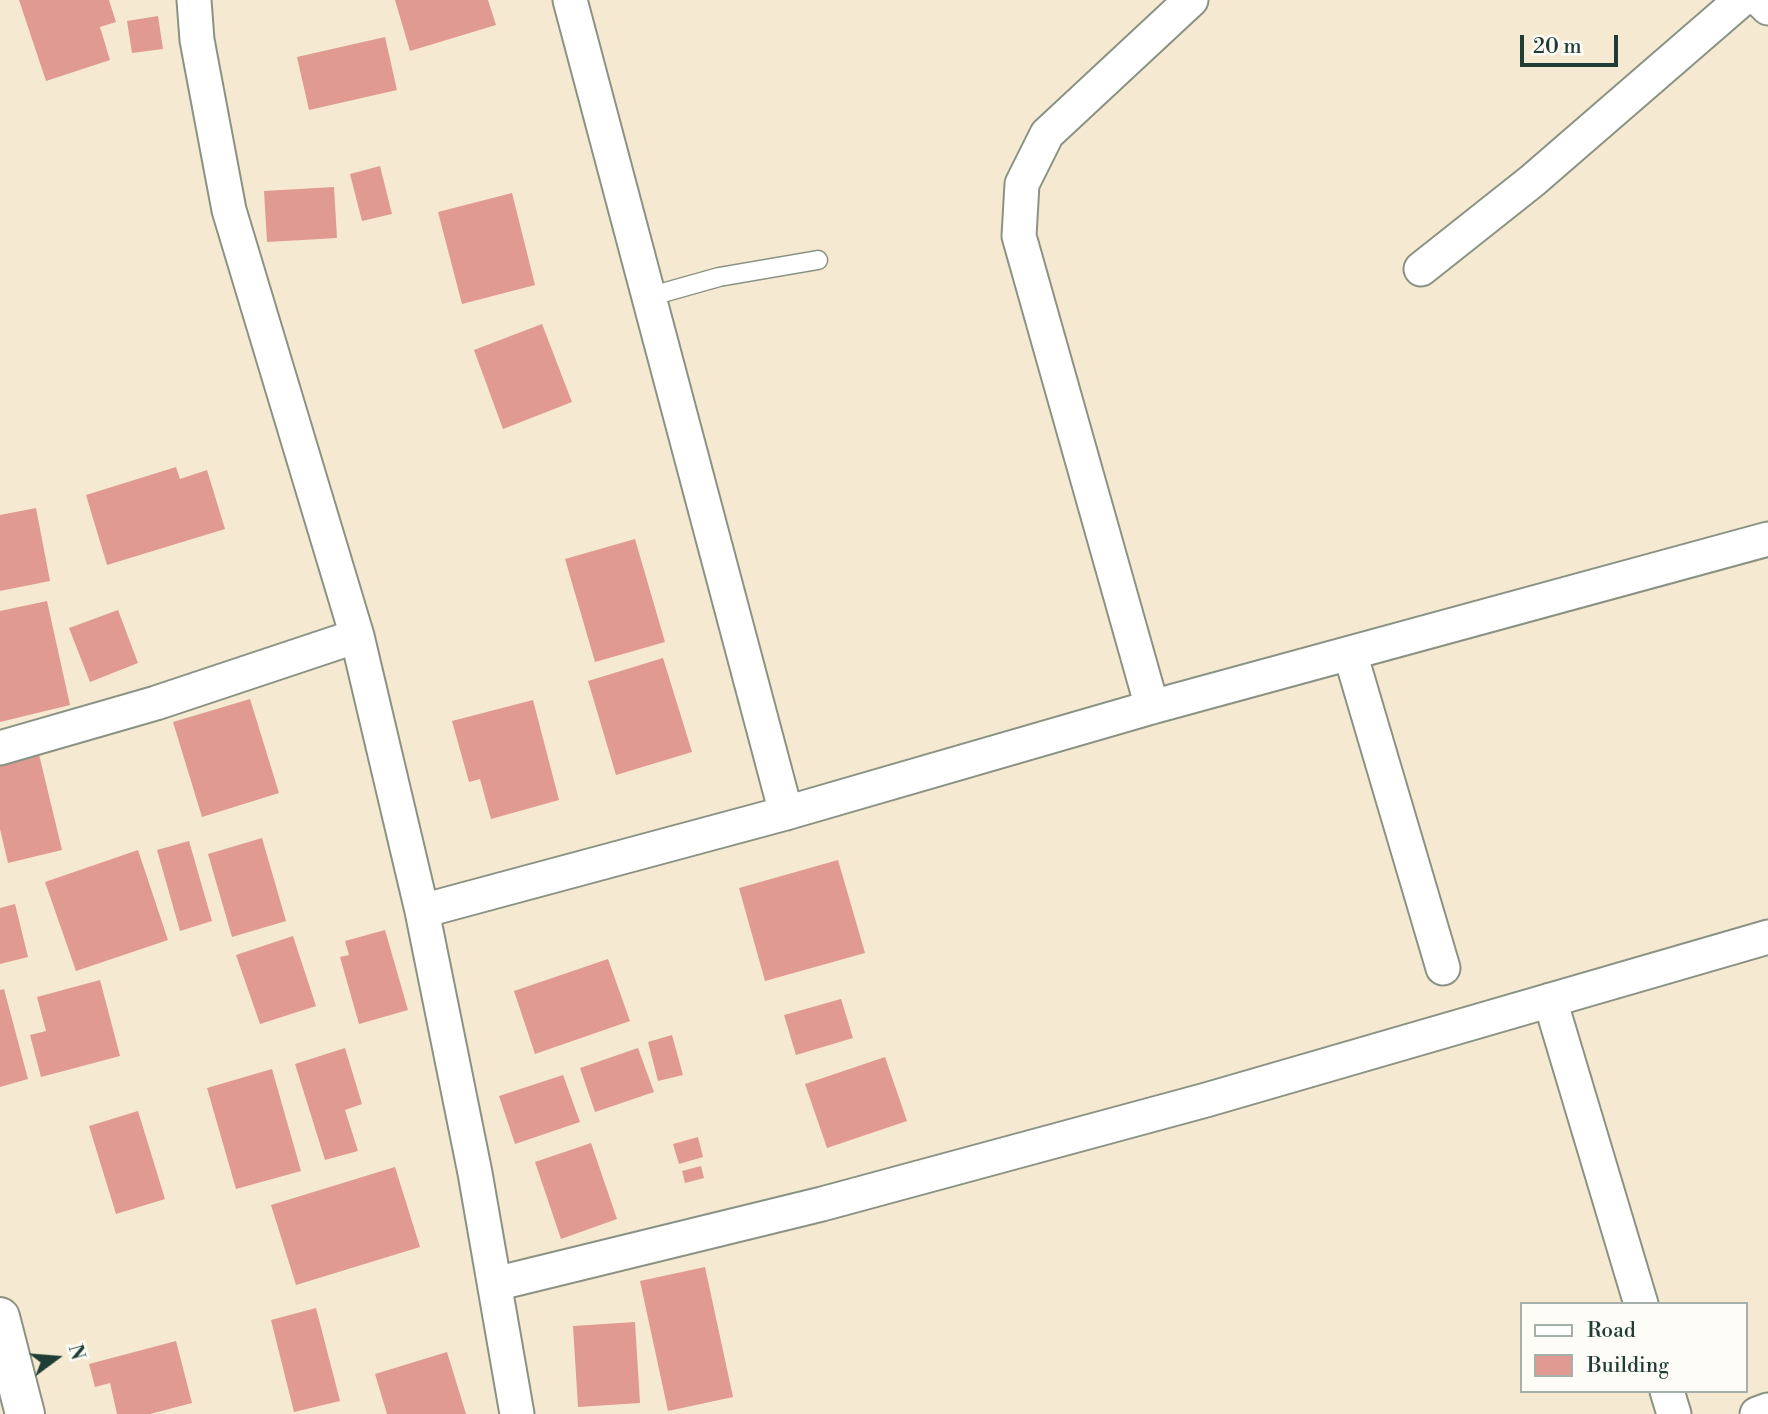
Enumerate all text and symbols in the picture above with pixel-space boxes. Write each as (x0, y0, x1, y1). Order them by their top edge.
scale bar (1523, 21, 1621, 65)
text: 20 m (1533, 34, 1582, 60)
legend (1520, 1302, 1747, 1393)
text: Road (1587, 1318, 1636, 1344)
north arrow (21, 1323, 91, 1393)
text: N (63, 1342, 90, 1363)
text: Building (1587, 1353, 1669, 1379)

